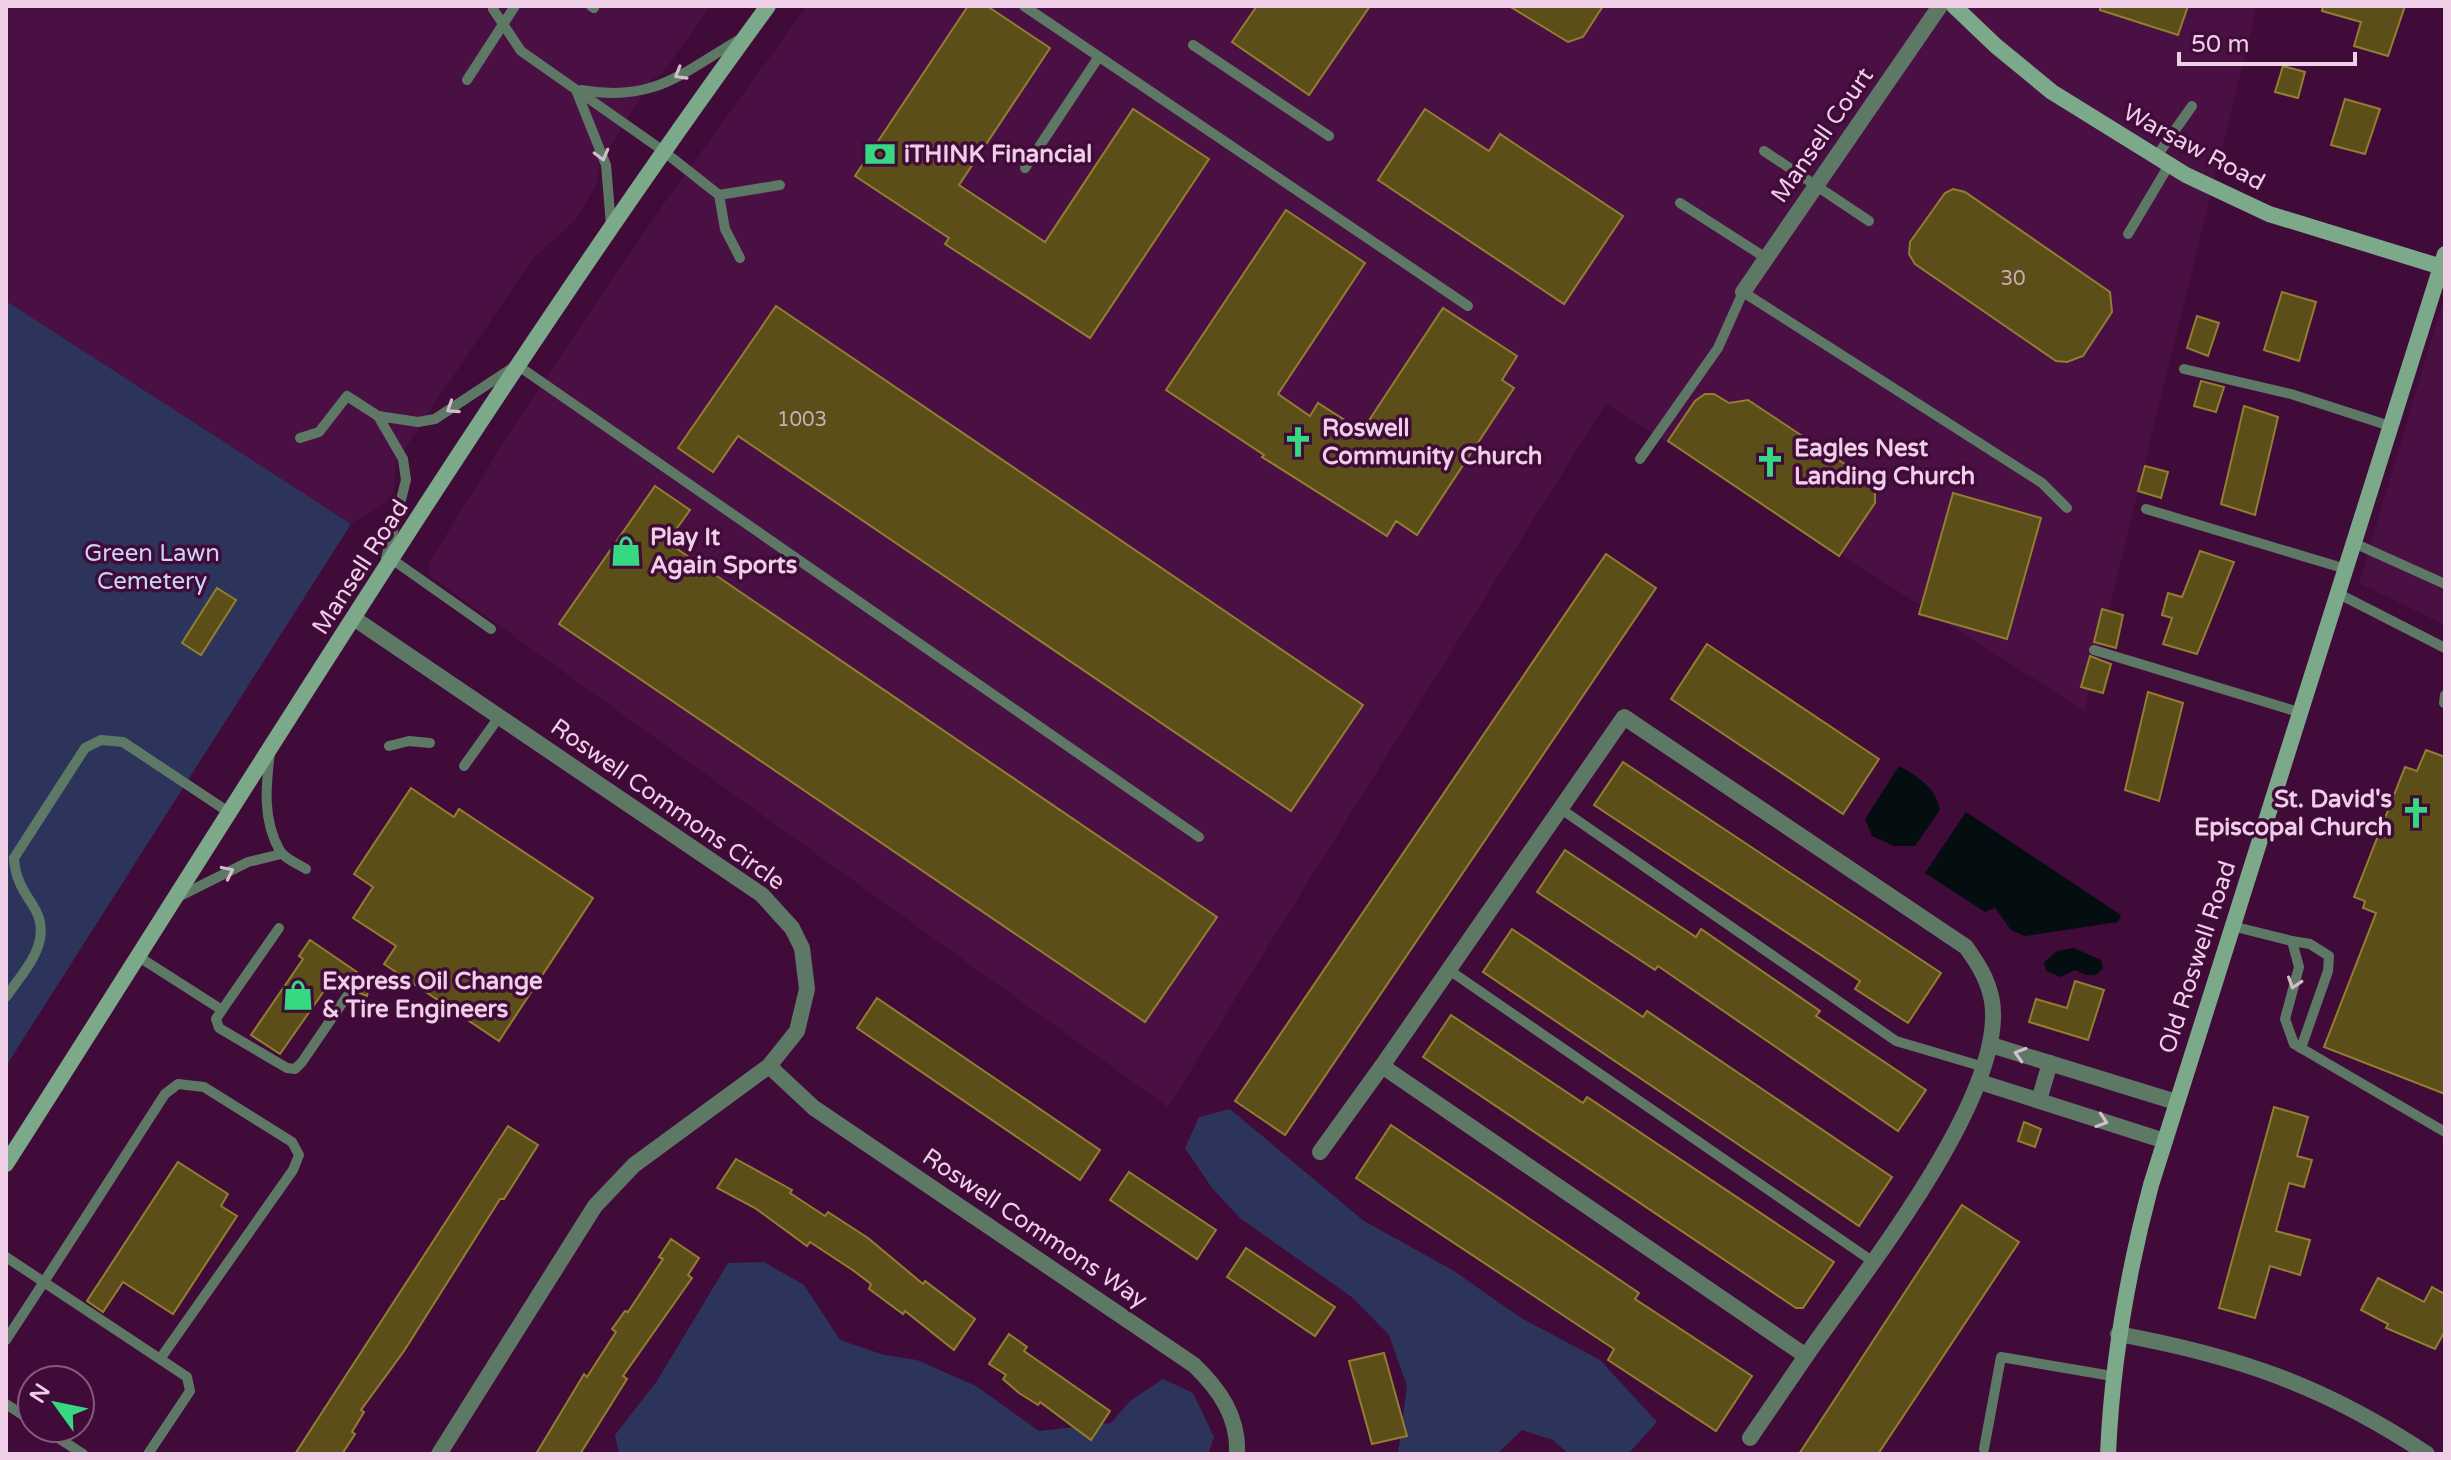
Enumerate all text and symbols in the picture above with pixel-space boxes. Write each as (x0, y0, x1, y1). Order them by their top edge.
scale bar (2179, 16, 2355, 66)
text: 50 m (2191, 30, 2249, 59)
street label: Mansell Court (1765, 62, 1880, 209)
one-way arrow (674, 64, 689, 80)
street label: Warsaw Road (2118, 98, 2270, 197)
bank icon: iTHINK Financial (863, 137, 897, 171)
place label: iTHINK Financial (904, 140, 1092, 169)
one-way arrow (593, 147, 610, 161)
house number: 30 (2000, 267, 2026, 291)
one-way arrow (446, 398, 460, 413)
house number: 1003 (777, 408, 827, 432)
place label: Roswell Community Church (1322, 414, 1542, 471)
church icon: Roswell Community Church (1281, 425, 1315, 459)
place label: Eagles Nest Landing Church (1794, 434, 1975, 491)
church icon: Eagles Nest Landing Church (1753, 445, 1787, 479)
street label: Mansell Road (306, 494, 415, 640)
place label: Play It Again Sports (650, 523, 797, 580)
shop icon: Play It Again Sports (609, 534, 643, 568)
park label: Green Lawn Cemetery (84, 539, 220, 596)
street label: Roswell Commons Circle (545, 712, 791, 896)
place label: St. David's Episcopal Church (2194, 785, 2392, 842)
church icon: St. David's Episcopal Church (2399, 796, 2433, 830)
street label: Old Roswell Road (2153, 857, 2242, 1057)
one-way arrow (220, 866, 234, 882)
place label: Express Oil Change & Tire Engineers (322, 967, 543, 1024)
one-way arrow (2288, 975, 2304, 989)
shop icon: Express Oil Change & Tire Engineers (281, 978, 315, 1012)
one-way arrow (2014, 1047, 2028, 1063)
one-way arrow (2094, 1111, 2108, 1127)
street label: Roswell Commons Way (917, 1142, 1153, 1315)
north arrow (16, 1364, 96, 1444)
text: N (24, 1379, 56, 1408)

